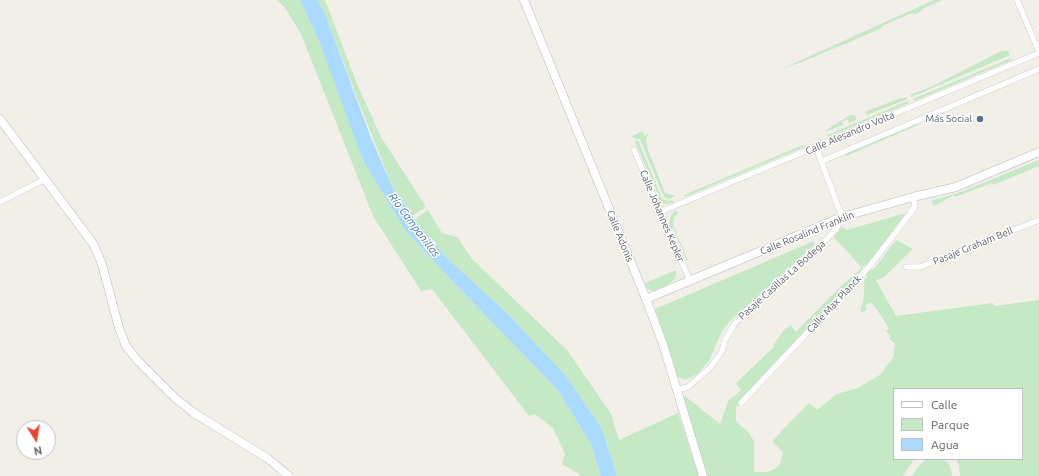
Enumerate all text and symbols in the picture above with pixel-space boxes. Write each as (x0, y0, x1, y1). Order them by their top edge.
street label: Calle Alesandro Volta (804, 109, 896, 157)
place label: Más Social (926, 113, 972, 125)
marker: Más Social (975, 114, 985, 124)
street label: Calle Johannes Kepler (637, 168, 687, 264)
water label: Río Campanillas (386, 190, 442, 260)
street label: Calle Adonis (604, 208, 636, 264)
street label: Calle Rosalind Franklin (758, 209, 856, 257)
street label: Pasaje Graham Bell (931, 224, 1015, 268)
street label: Pasaje Casillas La Bodega (736, 238, 828, 322)
street label: Calle Max Planck (804, 273, 864, 335)
legend (893, 388, 1023, 460)
text: Calle (931, 398, 957, 411)
text: Parque (931, 418, 969, 431)
north arrow (16, 420, 56, 460)
text: Agua (931, 438, 959, 451)
text: N (33, 444, 43, 457)

